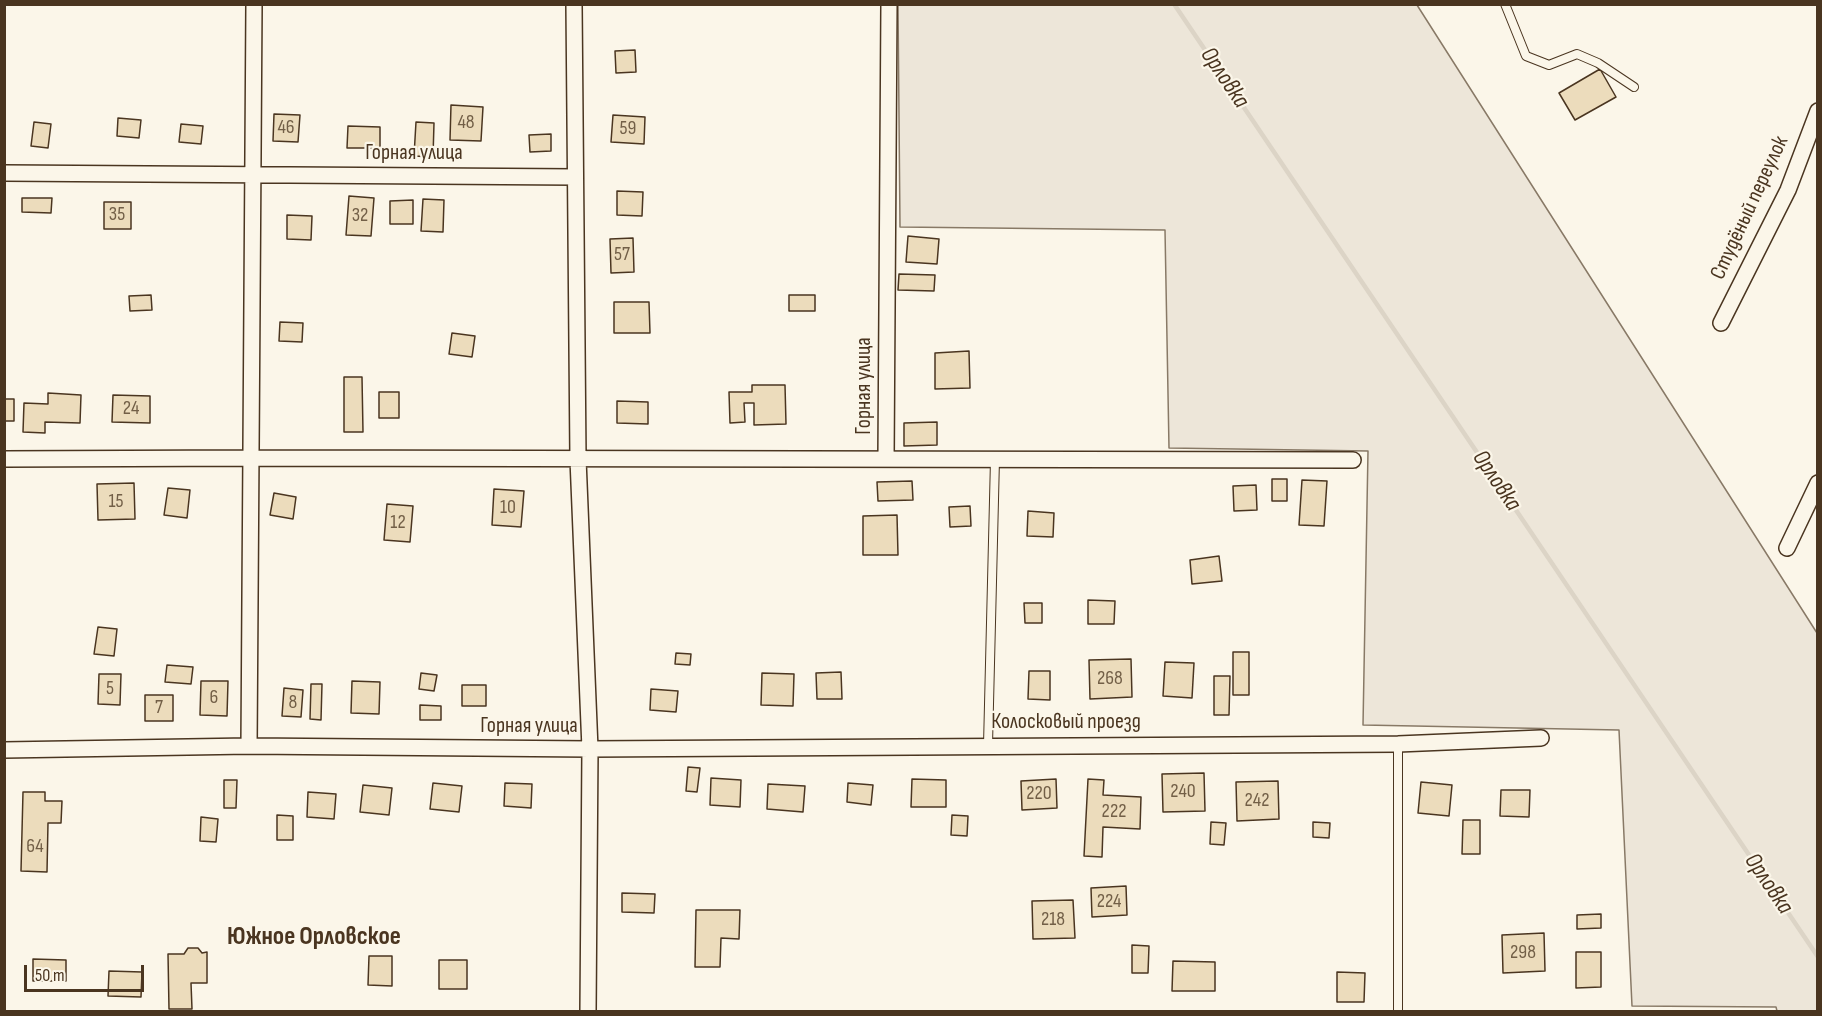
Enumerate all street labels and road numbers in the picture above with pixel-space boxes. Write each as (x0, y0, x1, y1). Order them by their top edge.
street label: Студёный переулок (1705, 132, 1795, 284)
street label: Горная улица (365, 140, 463, 166)
street label: Горная улица (851, 337, 877, 435)
street label: Колосковый проезд (991, 709, 1141, 735)
street label: Горная улица (480, 713, 578, 739)

